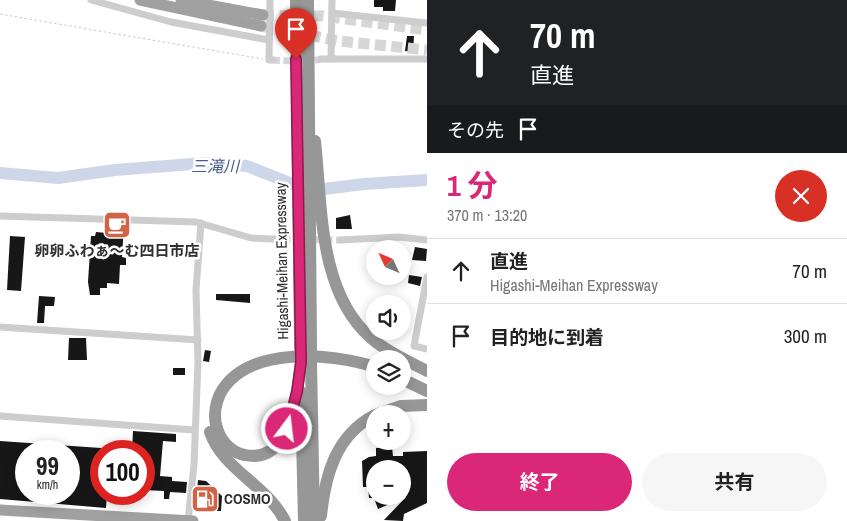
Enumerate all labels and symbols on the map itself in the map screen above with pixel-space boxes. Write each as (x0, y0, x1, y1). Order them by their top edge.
pin (275, 8, 317, 59)
water label: 三滝川 (191, 155, 241, 177)
street label: Higashi-Meihan Expressway (270, 181, 293, 340)
cafe icon: 卵卵ふわぁ～む四日市店 (102, 210, 132, 240)
place label: 卵卵ふわぁ～む四日市店 (34, 240, 200, 261)
north arrow (366, 240, 411, 285)
position arrow (260, 402, 312, 454)
speed limit sign: 100 (90, 440, 155, 505)
fuel station icon: COSMO (190, 484, 220, 514)
place label: COSMO (224, 488, 271, 509)

